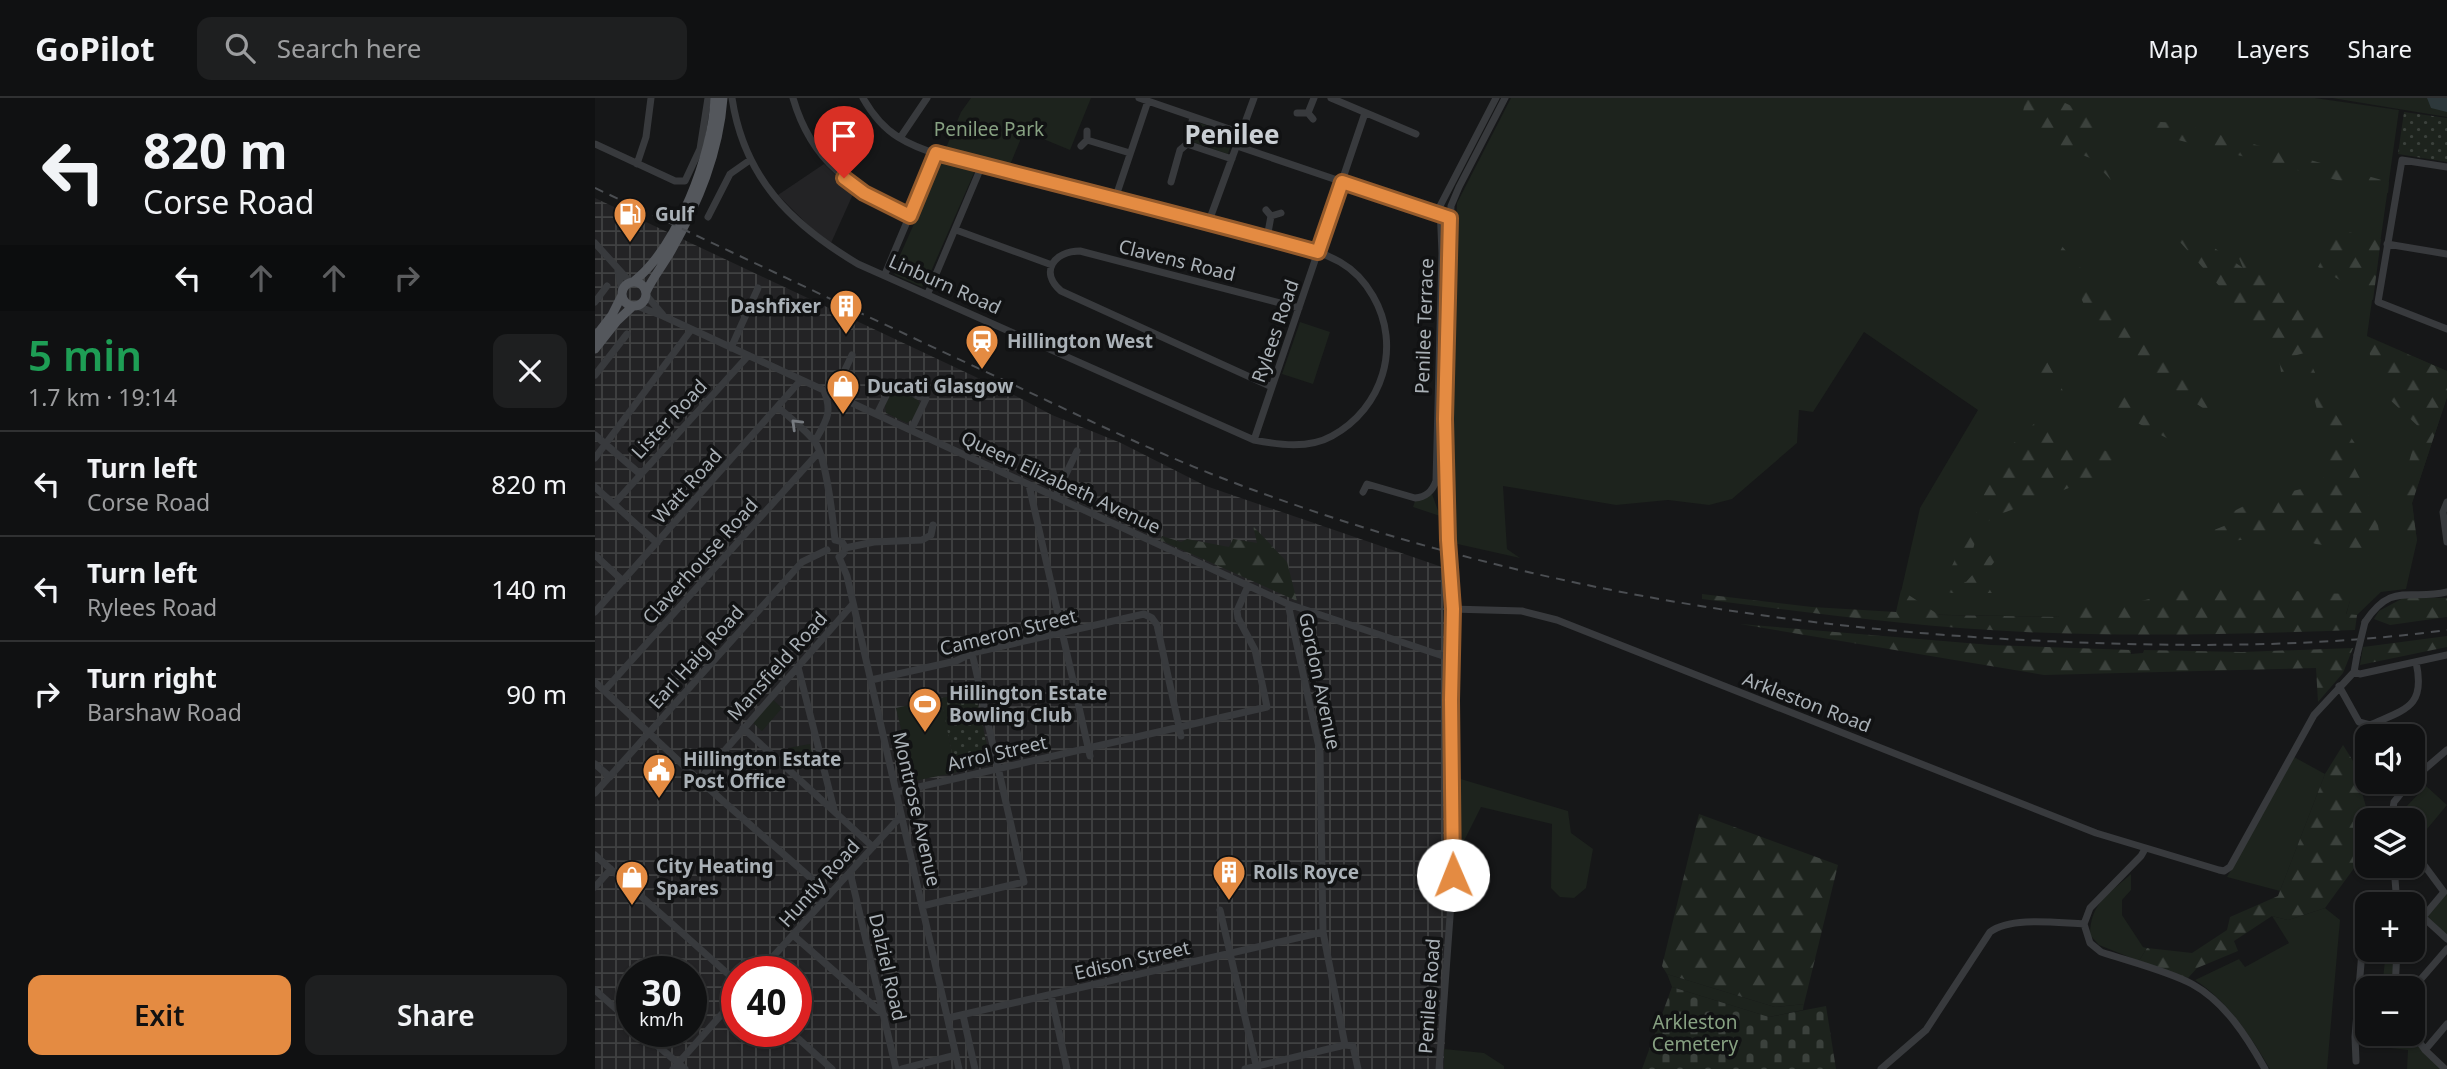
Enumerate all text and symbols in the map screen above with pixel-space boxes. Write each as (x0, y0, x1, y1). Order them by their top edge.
search box (197, 17, 687, 80)
text: GoPilot (35, 26, 155, 71)
icon: search (221, 29, 259, 67)
text: Search here (277, 30, 421, 66)
text: Map (2148, 32, 2198, 65)
text: Layers (2236, 32, 2310, 65)
text: Share (2348, 32, 2412, 65)
pin (814, 106, 874, 178)
park label: Penilee Park (934, 116, 1044, 142)
district label: Penilee (1184, 116, 1280, 152)
text: 820 m (143, 117, 288, 183)
icon: arrive (825, 117, 863, 155)
icon: left (28, 126, 119, 217)
text: Corse Road (143, 180, 314, 223)
fuel station icon: Gulf (611, 195, 649, 244)
place label: Gulf (655, 201, 696, 227)
street label: Clavens Road (1116, 233, 1238, 287)
street label: Linburn Road (885, 248, 1005, 320)
street label: Penilee Terrace (1409, 258, 1439, 394)
icon: left (169, 259, 207, 297)
icon: ahead (242, 259, 280, 297)
icon: ahead (315, 259, 353, 297)
icon: right (388, 259, 426, 297)
street label: Rylees Road (1245, 276, 1305, 386)
building icon: Dashfixer (827, 287, 865, 336)
place label: Dashfixer (730, 293, 821, 319)
station icon: Hillington West (963, 322, 1001, 371)
text: 5 min (28, 326, 142, 383)
place label: Hillington West (1007, 328, 1153, 354)
button: close (493, 334, 567, 408)
shop icon: Ducati Glasgow (824, 367, 862, 416)
place label: Ducati Glasgow (867, 373, 1014, 399)
street label: Lister Road (625, 374, 713, 464)
text: 1.7 km · 19:14 (28, 381, 177, 413)
one-way arrow (791, 420, 804, 433)
street label: Queen Elizabeth Avenue (957, 424, 1165, 540)
street label: Watt Road (646, 443, 728, 529)
text: Turn left (87, 450, 198, 486)
icon: left (28, 465, 66, 503)
text: 820 m (491, 466, 567, 502)
text: Corse Road (87, 486, 210, 518)
street label: Claverhouse Road (636, 492, 764, 630)
text: Turn left (87, 555, 198, 591)
icon: left (28, 570, 66, 608)
text: 140 m (491, 571, 567, 607)
text: Rylees Road (87, 591, 217, 623)
street label: Earl Haig Road (643, 600, 749, 714)
street label: Cameron Street (937, 602, 1079, 662)
street label: Mansfield Road (721, 606, 833, 726)
street label: Gordon Avenue (1293, 610, 1347, 752)
text: Turn right (87, 660, 217, 696)
street label: Arkleston Road (1739, 666, 1875, 738)
icon: right (28, 675, 66, 713)
text: 90 m (506, 676, 567, 712)
place label: Hillington Estate Bowling Club (949, 680, 1107, 728)
sports icon: Hillington Estate Bowling Club (906, 685, 944, 734)
text: Barshaw Road (87, 696, 242, 728)
map controls (2355, 724, 2425, 1046)
button: sound (2355, 724, 2425, 794)
street label: Montrose Avenue (887, 729, 947, 889)
street label: Arrol Street (944, 729, 1050, 777)
place label: Hillington Estate Post Office (683, 746, 841, 794)
public building icon: Hillington Estate Post Office (640, 751, 678, 800)
button: layers (2355, 808, 2425, 878)
street label: Huntly Road (773, 834, 865, 932)
position arrow (1416, 838, 1490, 912)
place label: City Heating Spares (656, 853, 773, 901)
building icon: Rolls Royce (1210, 853, 1248, 902)
shop icon: City Heating Spares (613, 858, 651, 907)
place label: Rolls Royce (1253, 859, 1359, 885)
button: + (2355, 892, 2425, 962)
street label: Dalziel Road (863, 911, 913, 1023)
street label: Edison Street (1072, 934, 1192, 986)
street label: Penilee Road (1412, 937, 1446, 1055)
speed limit sign: 40 (721, 956, 812, 1047)
text: 30 (641, 969, 682, 1016)
button: Exit (28, 975, 291, 1055)
button: Share (305, 975, 567, 1055)
button: − (2355, 976, 2425, 1046)
text: km/h (639, 1007, 684, 1031)
park label: Arkleston Cemetery (1652, 1009, 1738, 1057)

